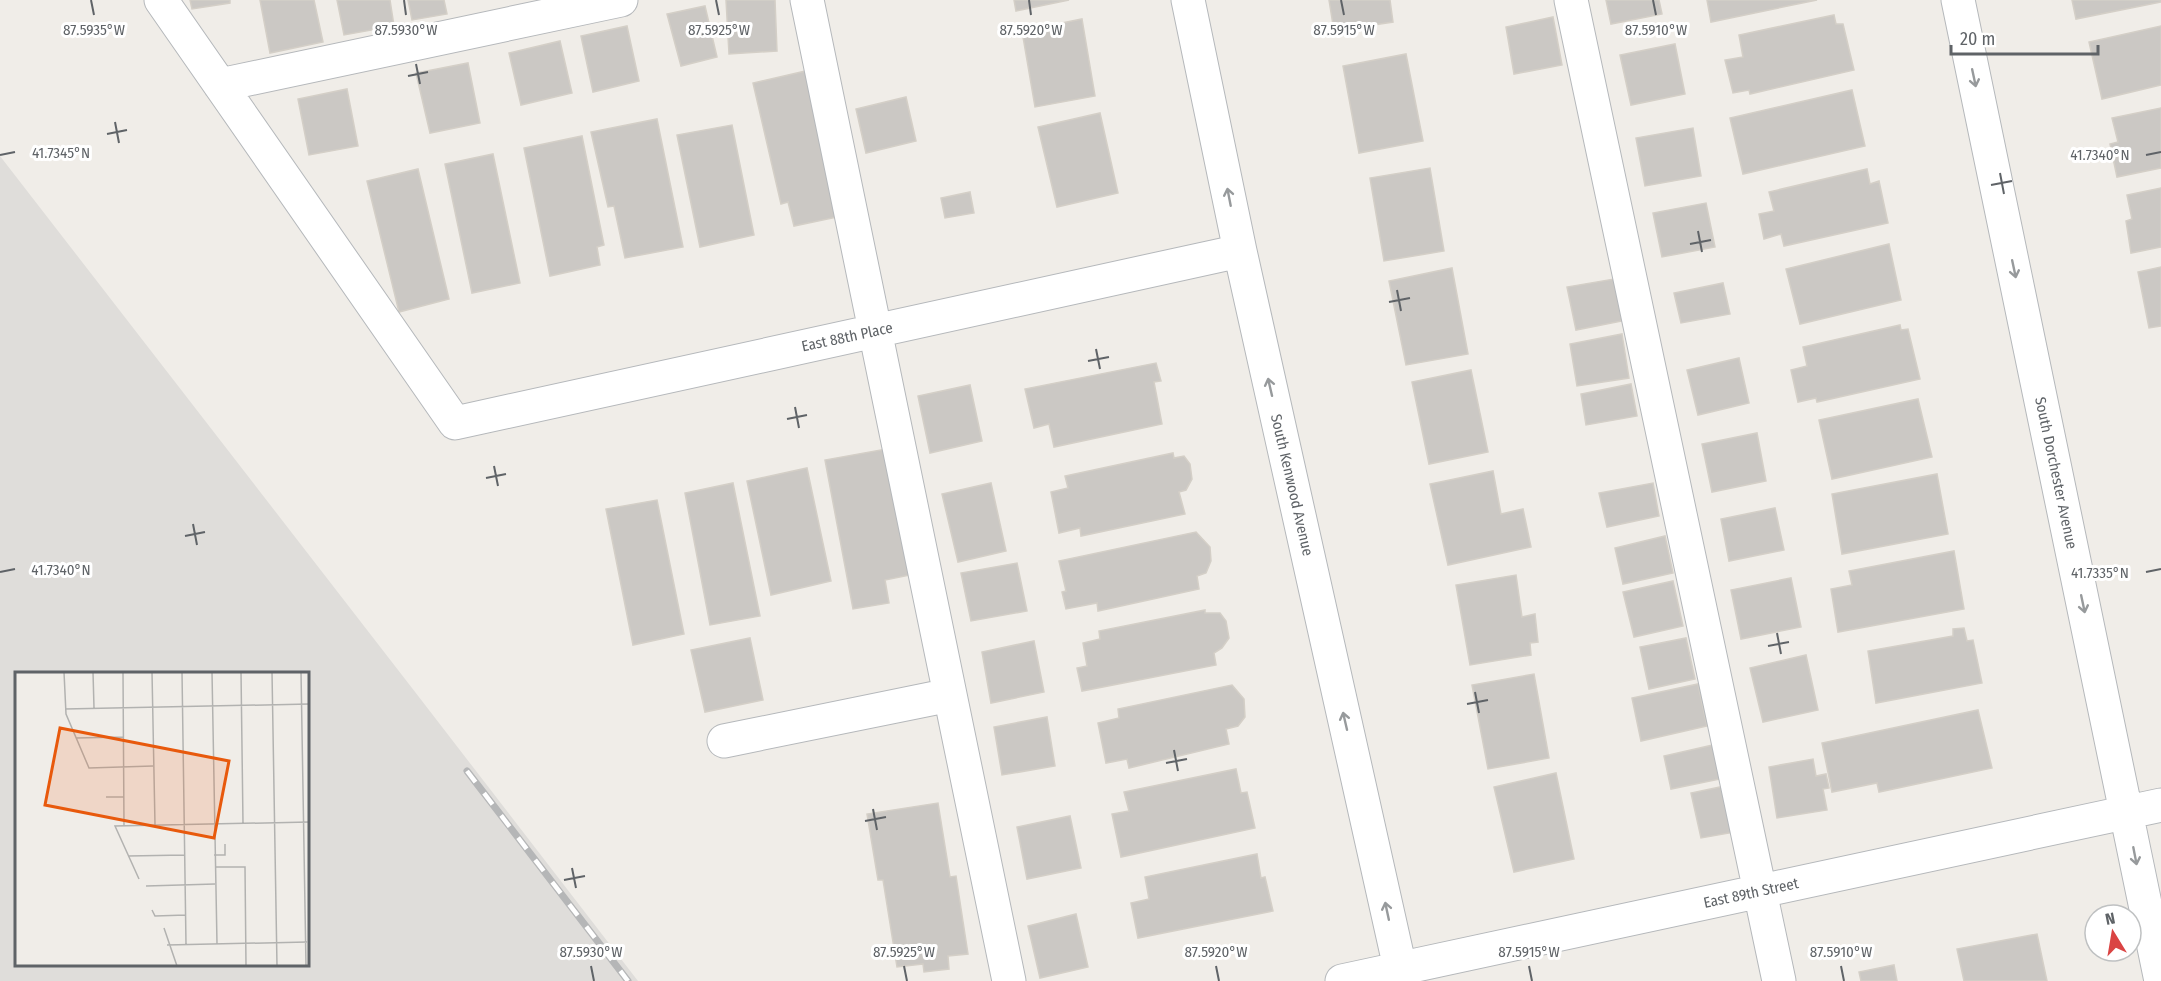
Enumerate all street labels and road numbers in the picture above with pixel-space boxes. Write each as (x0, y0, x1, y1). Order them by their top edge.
street label: East 88th Place (800, 319, 894, 355)
street label: South Dorchester Avenue (2031, 395, 2081, 551)
street label: South Kenwood Avenue (1267, 412, 1317, 558)
street label: East 89th Street (1702, 874, 1800, 912)

